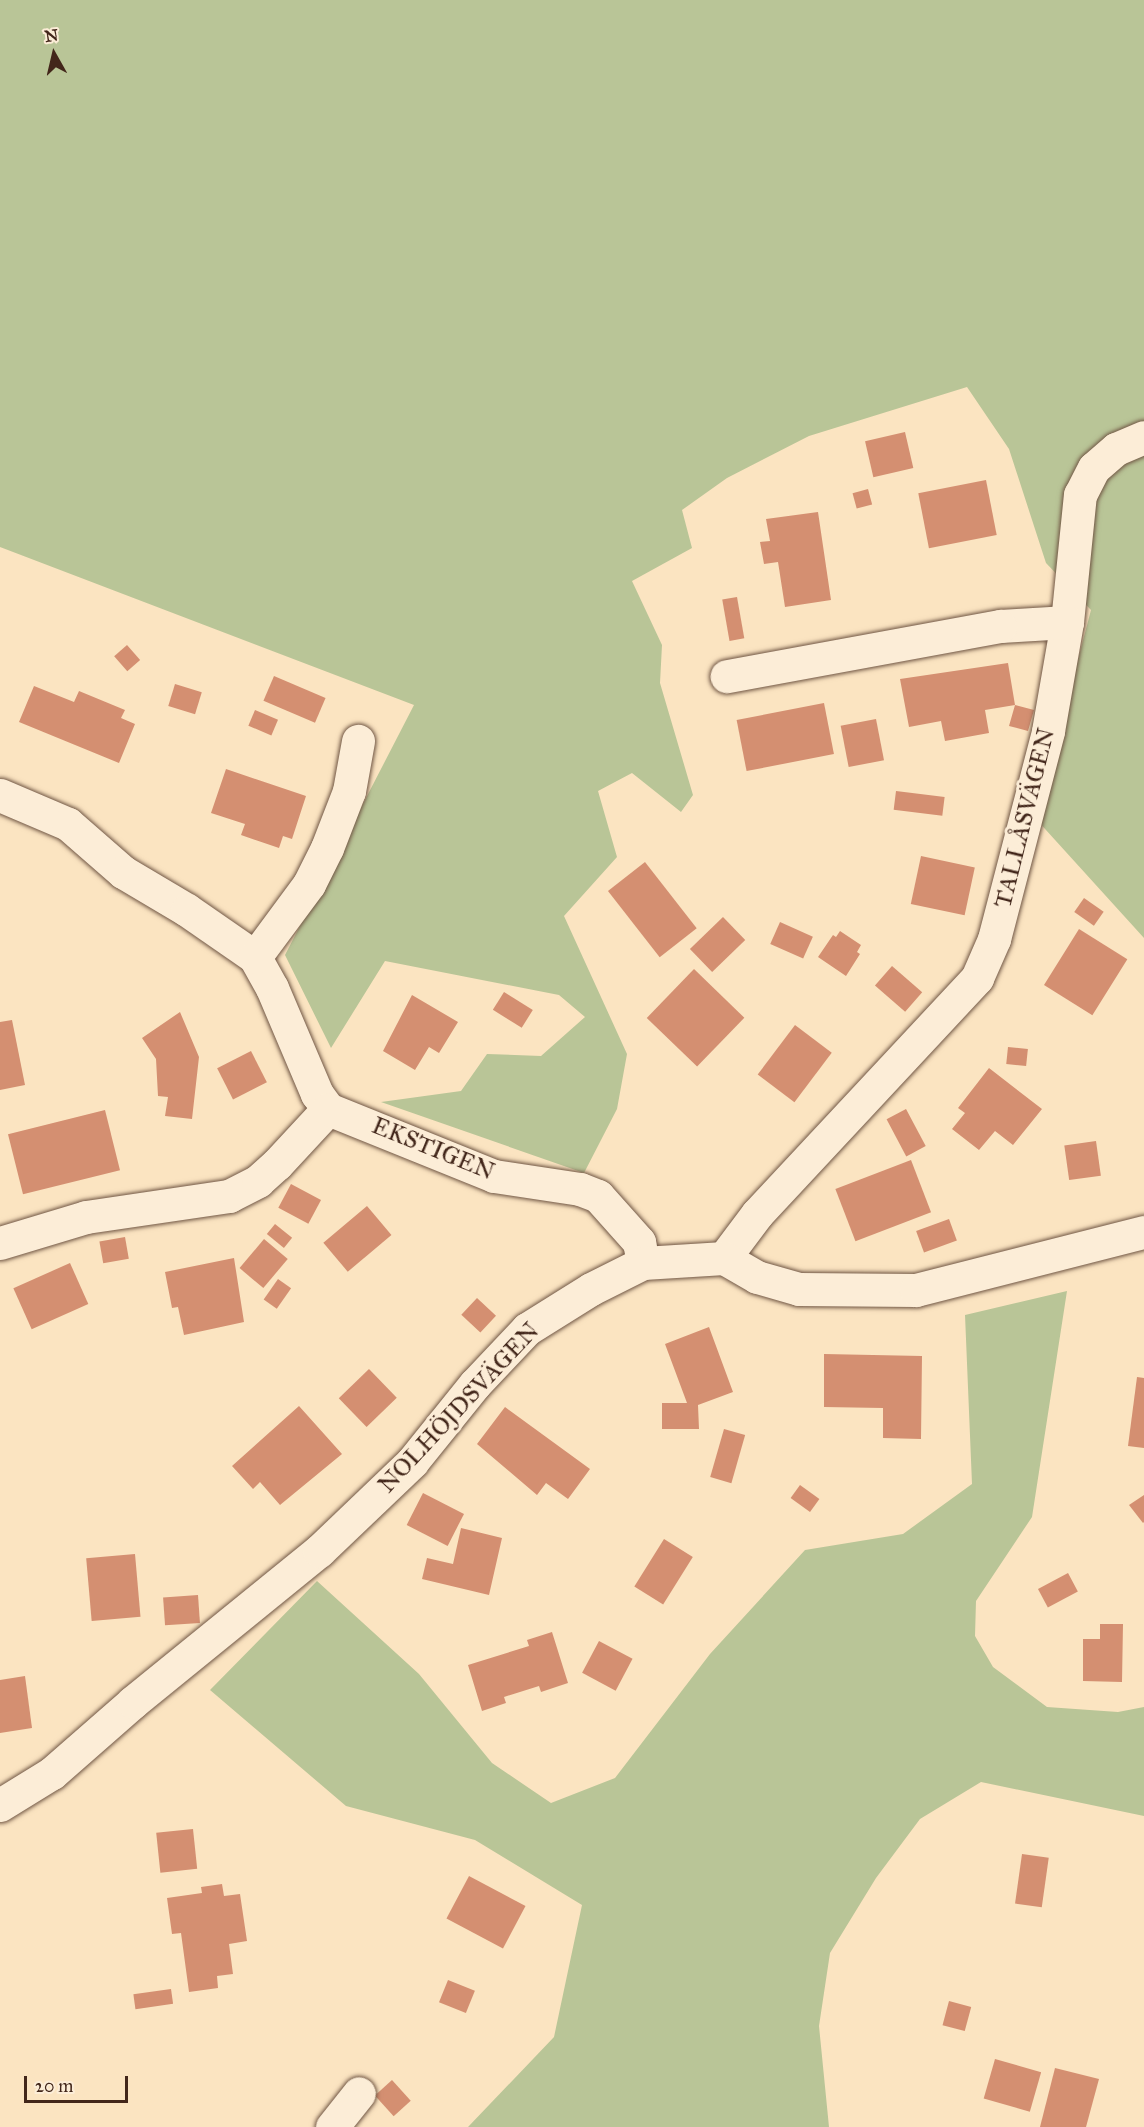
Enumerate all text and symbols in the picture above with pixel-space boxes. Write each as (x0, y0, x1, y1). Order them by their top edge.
north arrow (24, 24, 84, 84)
text: N (43, 25, 59, 46)
street label: TALLÅSVÄGEN (989, 725, 1061, 911)
street label: EKSTIGEN (368, 1111, 498, 1187)
street label: NOLHÖJDSVÄGEN (373, 1317, 545, 1499)
scale bar (27, 2064, 130, 2102)
text: 20 m (35, 2075, 73, 2097)

